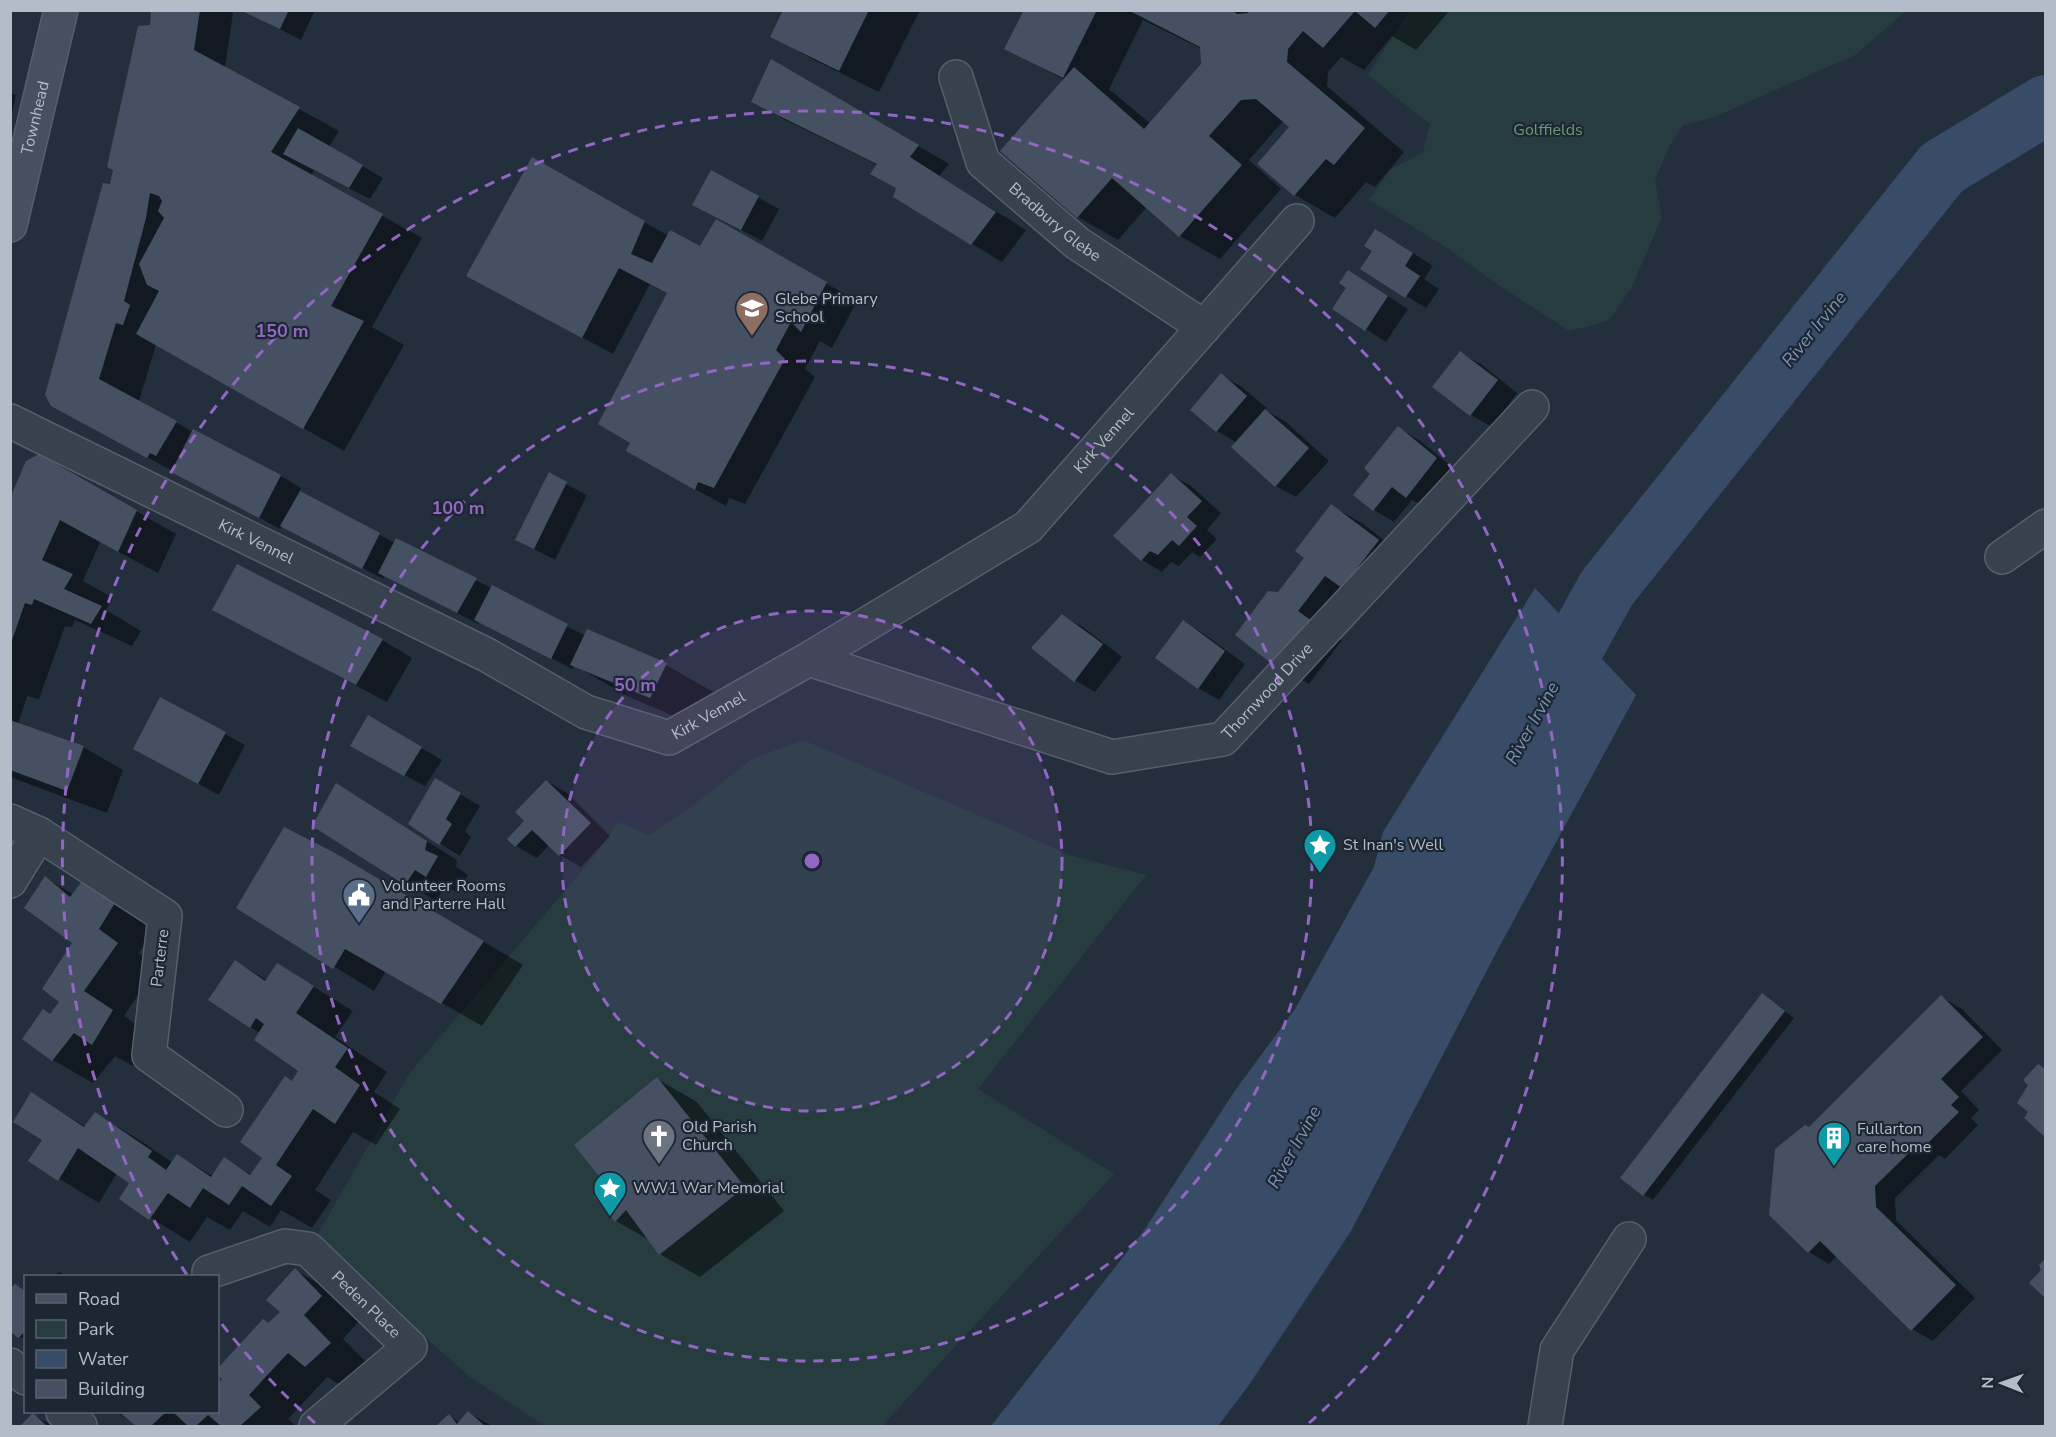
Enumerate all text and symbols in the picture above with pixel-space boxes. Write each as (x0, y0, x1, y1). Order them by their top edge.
street label: Townhead (16, 79, 55, 157)
park label: Golffields (1513, 119, 1583, 141)
street label: Bradbury Glebe (1004, 178, 1105, 267)
water label: River Irvine (1776, 286, 1852, 372)
place label: Glebe Primary School (775, 288, 879, 328)
school or university icon: Glebe Primary School (734, 290, 770, 337)
text: 150 m (255, 319, 309, 343)
street label: Kirk Vennel (1069, 402, 1139, 479)
text: 100 m (431, 496, 485, 520)
street label: Kirk Vennel (214, 514, 298, 570)
street label: Thornwood Drive (1217, 638, 1318, 745)
text: 50 m (614, 673, 656, 697)
water label: River Irvine (1499, 677, 1565, 769)
street label: Kirk Vennel (668, 686, 750, 745)
place icon: St Inan's Well (1302, 827, 1338, 874)
place label: St Inan's Well (1343, 834, 1444, 856)
centre of rings (802, 851, 822, 871)
place label: Volunteer Rooms and Parterre Hall (381, 875, 506, 915)
public building icon: Volunteer Rooms and Parterre Hall (341, 877, 377, 924)
street label: Parterre (146, 928, 174, 988)
water label: River Irvine (1261, 1101, 1327, 1193)
place label: Old Parish Church (682, 1116, 757, 1156)
church icon: Old Parish Church (641, 1118, 677, 1165)
place label: Fullarton care home (1857, 1118, 1931, 1158)
building icon: Fullarton care home (1816, 1120, 1852, 1167)
place icon: WW1 War Memorial (592, 1170, 628, 1217)
place label: WW1 War Memorial (633, 1177, 785, 1199)
street label: Peden Place (327, 1266, 406, 1343)
legend (24, 1275, 219, 1413)
text: Road (78, 1287, 120, 1311)
text: Park (78, 1317, 115, 1341)
text: Water (78, 1347, 129, 1371)
north arrow (1972, 1353, 2032, 1413)
text: Building (78, 1377, 145, 1401)
text: N (1977, 1377, 1999, 1389)

